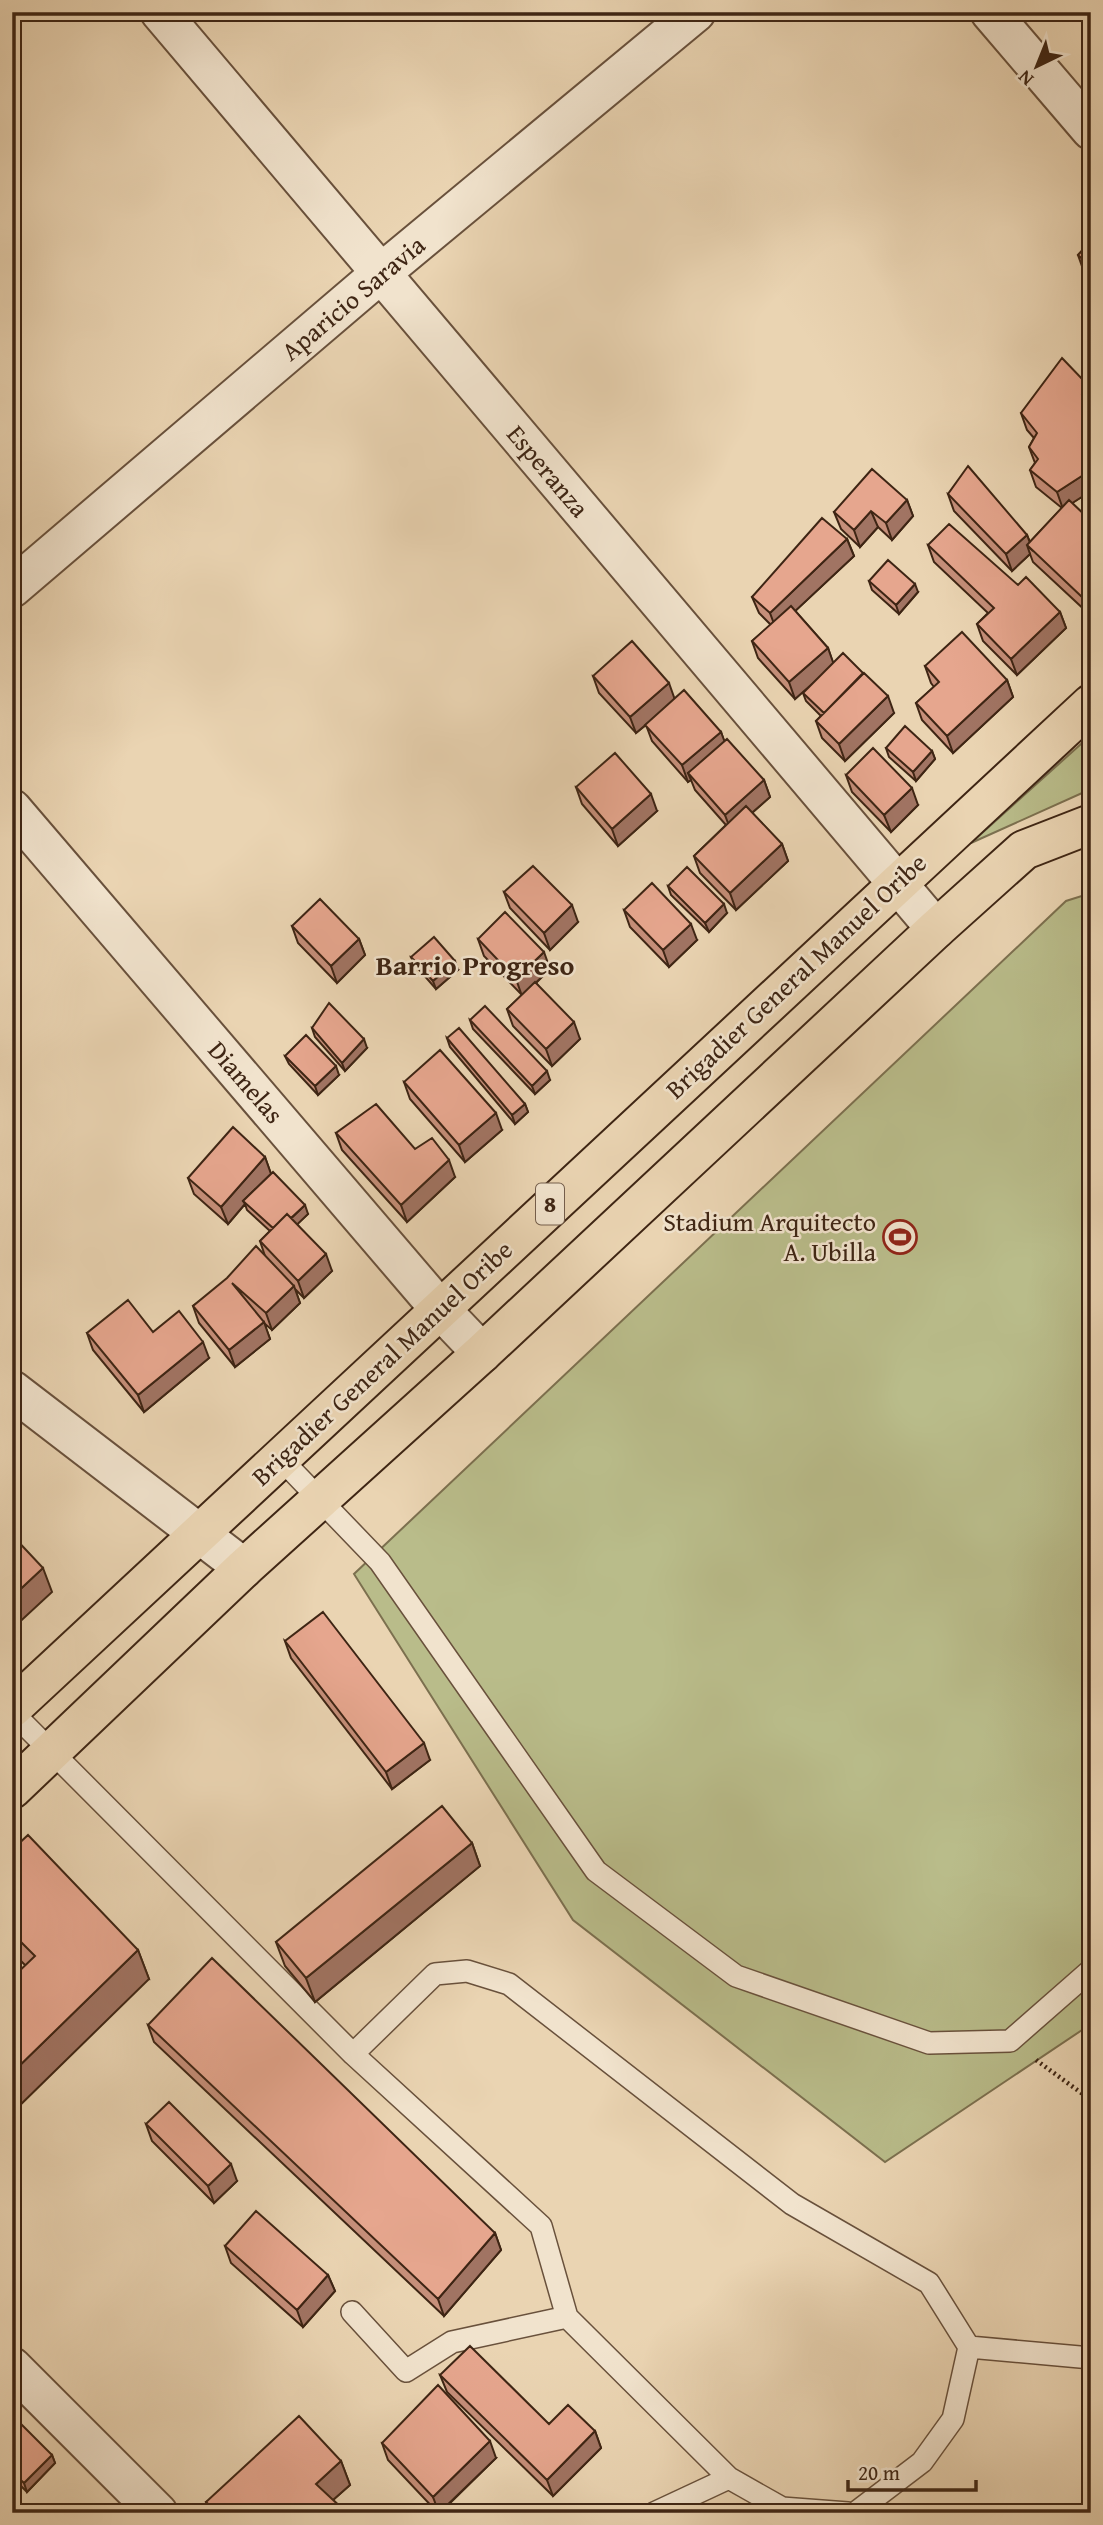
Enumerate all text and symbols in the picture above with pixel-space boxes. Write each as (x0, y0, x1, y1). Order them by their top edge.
north arrow (1002, 32, 1072, 102)
text: N (1011, 64, 1040, 93)
street label: Aparicio Saravia (272, 225, 434, 370)
street label: Esperanza (498, 416, 599, 526)
street label: Brigadier General Manuel Oribe (656, 844, 935, 1107)
district label: Barrio Progreso (376, 944, 574, 985)
street label: Diamelas (199, 1032, 293, 1132)
road number: 8 (536, 1184, 564, 1224)
place label: Stadium Arquitecto A. Ubilla (663, 1202, 877, 1271)
sports icon: Stadium Arquitecto A. Ubilla (881, 1218, 919, 1256)
street label: Brigadier General Manuel Oribe (242, 1231, 521, 1494)
scale bar (848, 2448, 975, 2492)
text: 20 m (858, 2457, 900, 2488)

